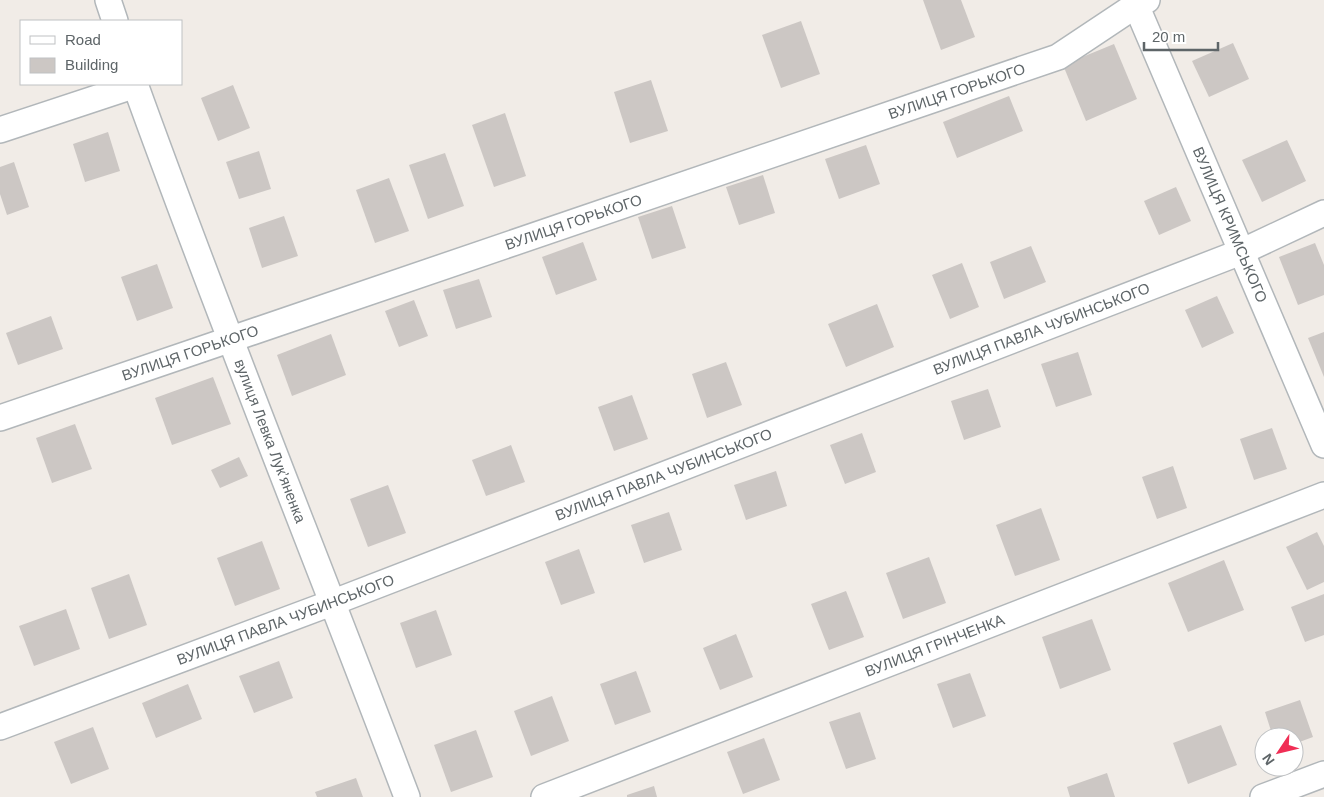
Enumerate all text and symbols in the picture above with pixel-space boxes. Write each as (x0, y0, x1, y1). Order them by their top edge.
legend (20, 20, 182, 85)
scale bar (1144, 20, 1218, 52)
text: 20 m (1152, 28, 1185, 45)
text: Road (65, 31, 101, 48)
text: Building (65, 56, 118, 73)
street label: ВУЛИЦЯ ГОРЬКОГО (886, 60, 1027, 122)
street label: ВУЛИЦЯ КРИМСЬКОГО (1190, 144, 1271, 305)
street label: ВУЛИЦЯ ГОРЬКОГО (503, 191, 644, 253)
street label: ВУЛИЦЯ ПАВЛА ЧУБИНСЬКОГО (931, 279, 1152, 378)
street label: ВУЛИЦЯ ГОРЬКОГО (120, 321, 261, 384)
street label: вулиця Левка Лукʼяненка (231, 357, 310, 526)
street label: ВУЛИЦЯ ПАВЛА ЧУБИНСЬКОГО (553, 425, 774, 524)
street label: ВУЛИЦЯ ПАВЛА ЧУБИНСЬКОГО (174, 571, 396, 668)
street label: ВУЛИЦЯ ГРІНЧЕНКА (862, 611, 1007, 680)
north arrow (1254, 727, 1304, 777)
text: N (1259, 751, 1278, 768)

